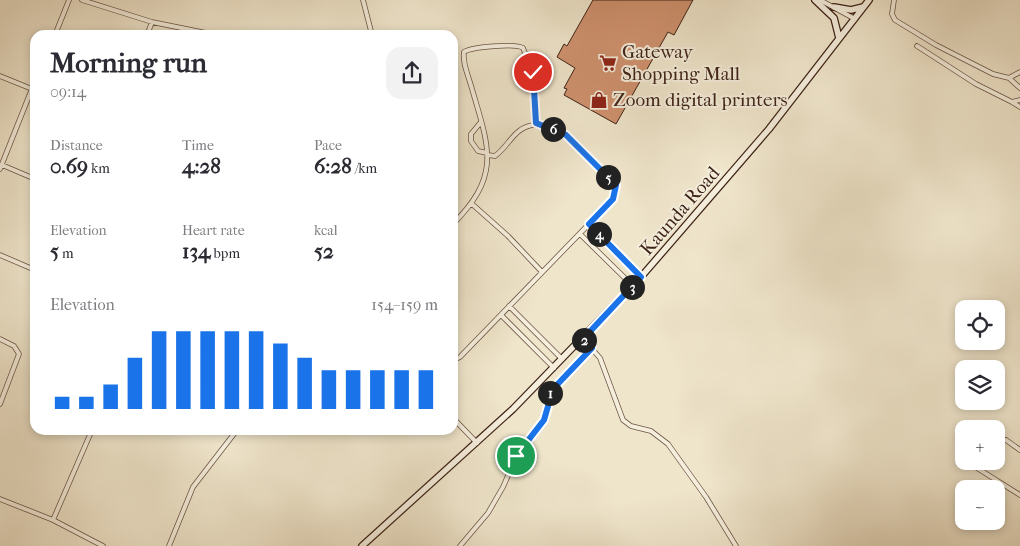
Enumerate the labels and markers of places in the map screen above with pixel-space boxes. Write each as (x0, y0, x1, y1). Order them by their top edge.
place label: Gateway Shopping Mall (622, 41, 740, 85)
pin (512, 51, 554, 93)
supermarket icon: Gateway Shopping Mall (598, 53, 618, 73)
place label: Zoom digital printers (613, 89, 788, 111)
shop icon: Zoom digital printers (589, 90, 609, 110)
pin: 6 (540, 116, 566, 142)
pin: 5 (596, 164, 620, 190)
pin: 4 (586, 222, 612, 246)
pin: 3 (620, 274, 644, 300)
pin: 2 (572, 328, 596, 352)
pin: 1 (538, 380, 562, 406)
pin (495, 435, 537, 477)

